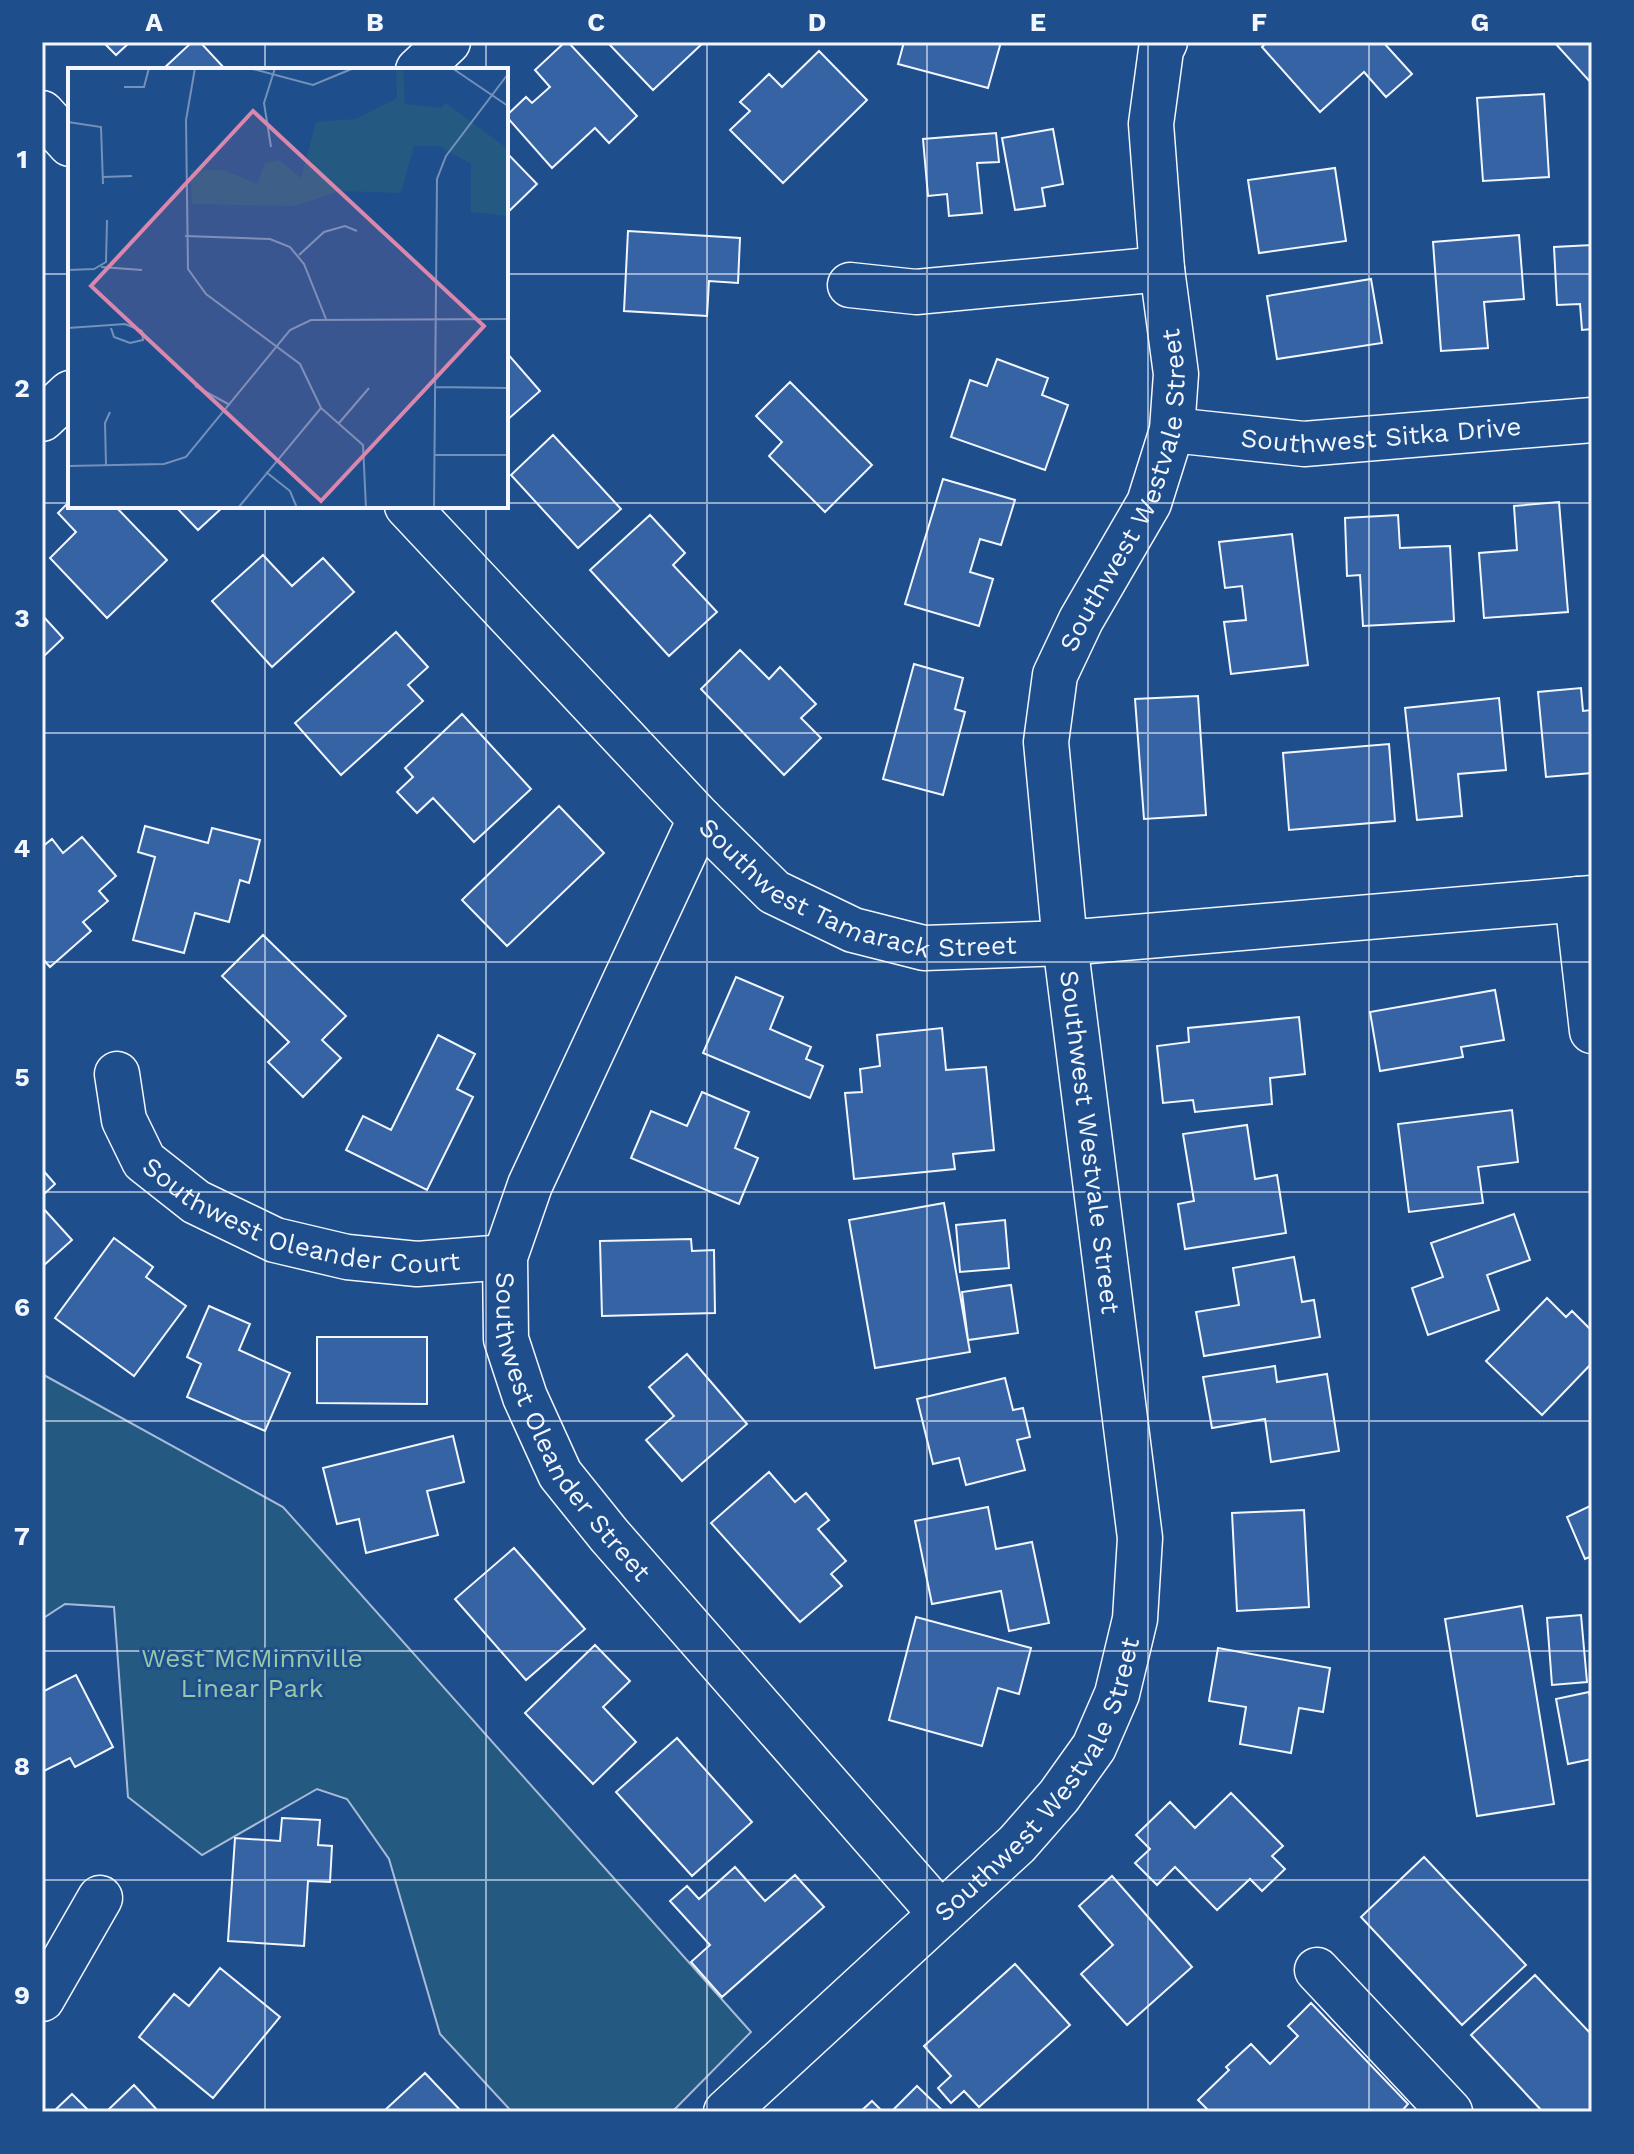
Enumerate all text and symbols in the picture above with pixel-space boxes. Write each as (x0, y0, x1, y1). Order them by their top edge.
text: A (145, 7, 163, 37)
text: B (366, 7, 384, 37)
text: C (587, 7, 605, 37)
text: D (808, 7, 826, 37)
text: E (1030, 7, 1046, 37)
text: F (1251, 7, 1267, 37)
text: G (1471, 7, 1489, 37)
inset map (68, 68, 508, 508)
text: 1 (16, 144, 28, 174)
street label: Southwest Westvale Street (1053, 327, 1191, 656)
text: 2 (14, 373, 30, 403)
street label: Southwest Sitka Drive (1239, 411, 1523, 459)
text: 3 (14, 603, 30, 633)
street label: Southwest Tamarack Street (693, 812, 1017, 964)
text: 4 (14, 833, 31, 863)
street label: Southwest Westvale Street (1054, 968, 1126, 1316)
text: 5 (14, 1062, 30, 1092)
street label: Southwest Oleander Court (137, 1151, 461, 1280)
street label: Southwest Oleander Street (489, 1272, 657, 1587)
text: 6 (14, 1292, 30, 1322)
text: 7 (14, 1521, 30, 1551)
street label: Southwest Westvale Street (928, 1634, 1145, 1927)
park label: West McMinnville Linear Park (141, 1643, 363, 1703)
text: 8 (14, 1751, 30, 1781)
text: 9 (14, 1980, 30, 2010)

